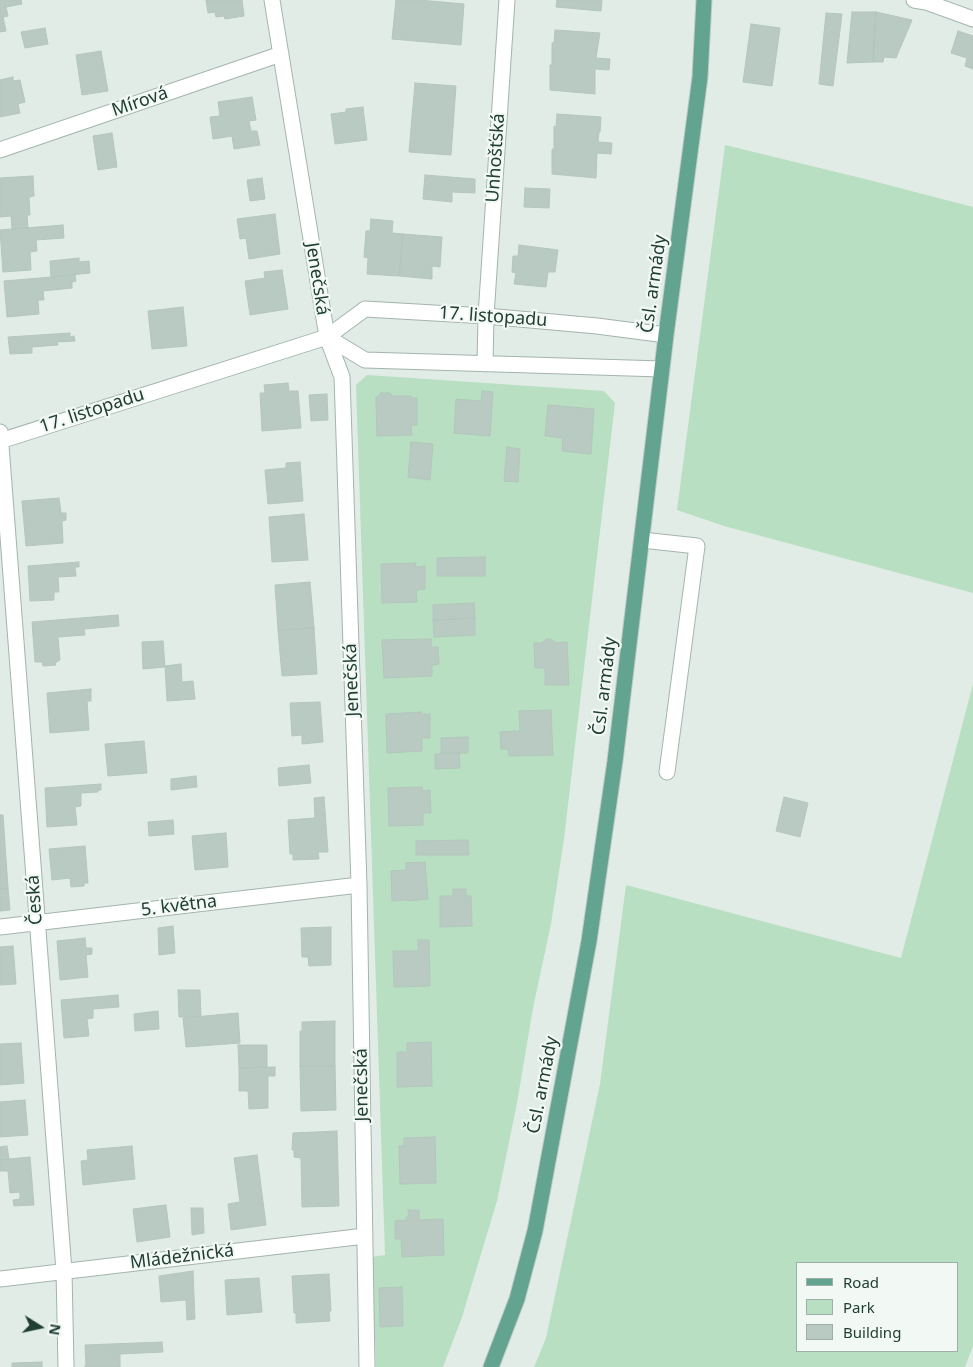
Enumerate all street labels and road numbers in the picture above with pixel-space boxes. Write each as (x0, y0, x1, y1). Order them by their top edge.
street label: Mírová (109, 82, 171, 122)
street label: Unhošťská (482, 112, 510, 204)
street label: Čsl. armády (636, 234, 672, 334)
street label: Jenečská (301, 241, 333, 317)
street label: 17. listopadu (438, 302, 548, 332)
street label: 17. listopadu (37, 384, 147, 438)
street label: Čsl. armády (588, 636, 622, 736)
street label: Jenečská (340, 643, 364, 717)
street label: Česká (22, 874, 48, 926)
street label: 5. května (140, 891, 218, 921)
street label: Čsl. armády (523, 1034, 563, 1136)
street label: Jenečská (351, 1048, 373, 1122)
street label: Mládežnická (129, 1240, 235, 1274)

